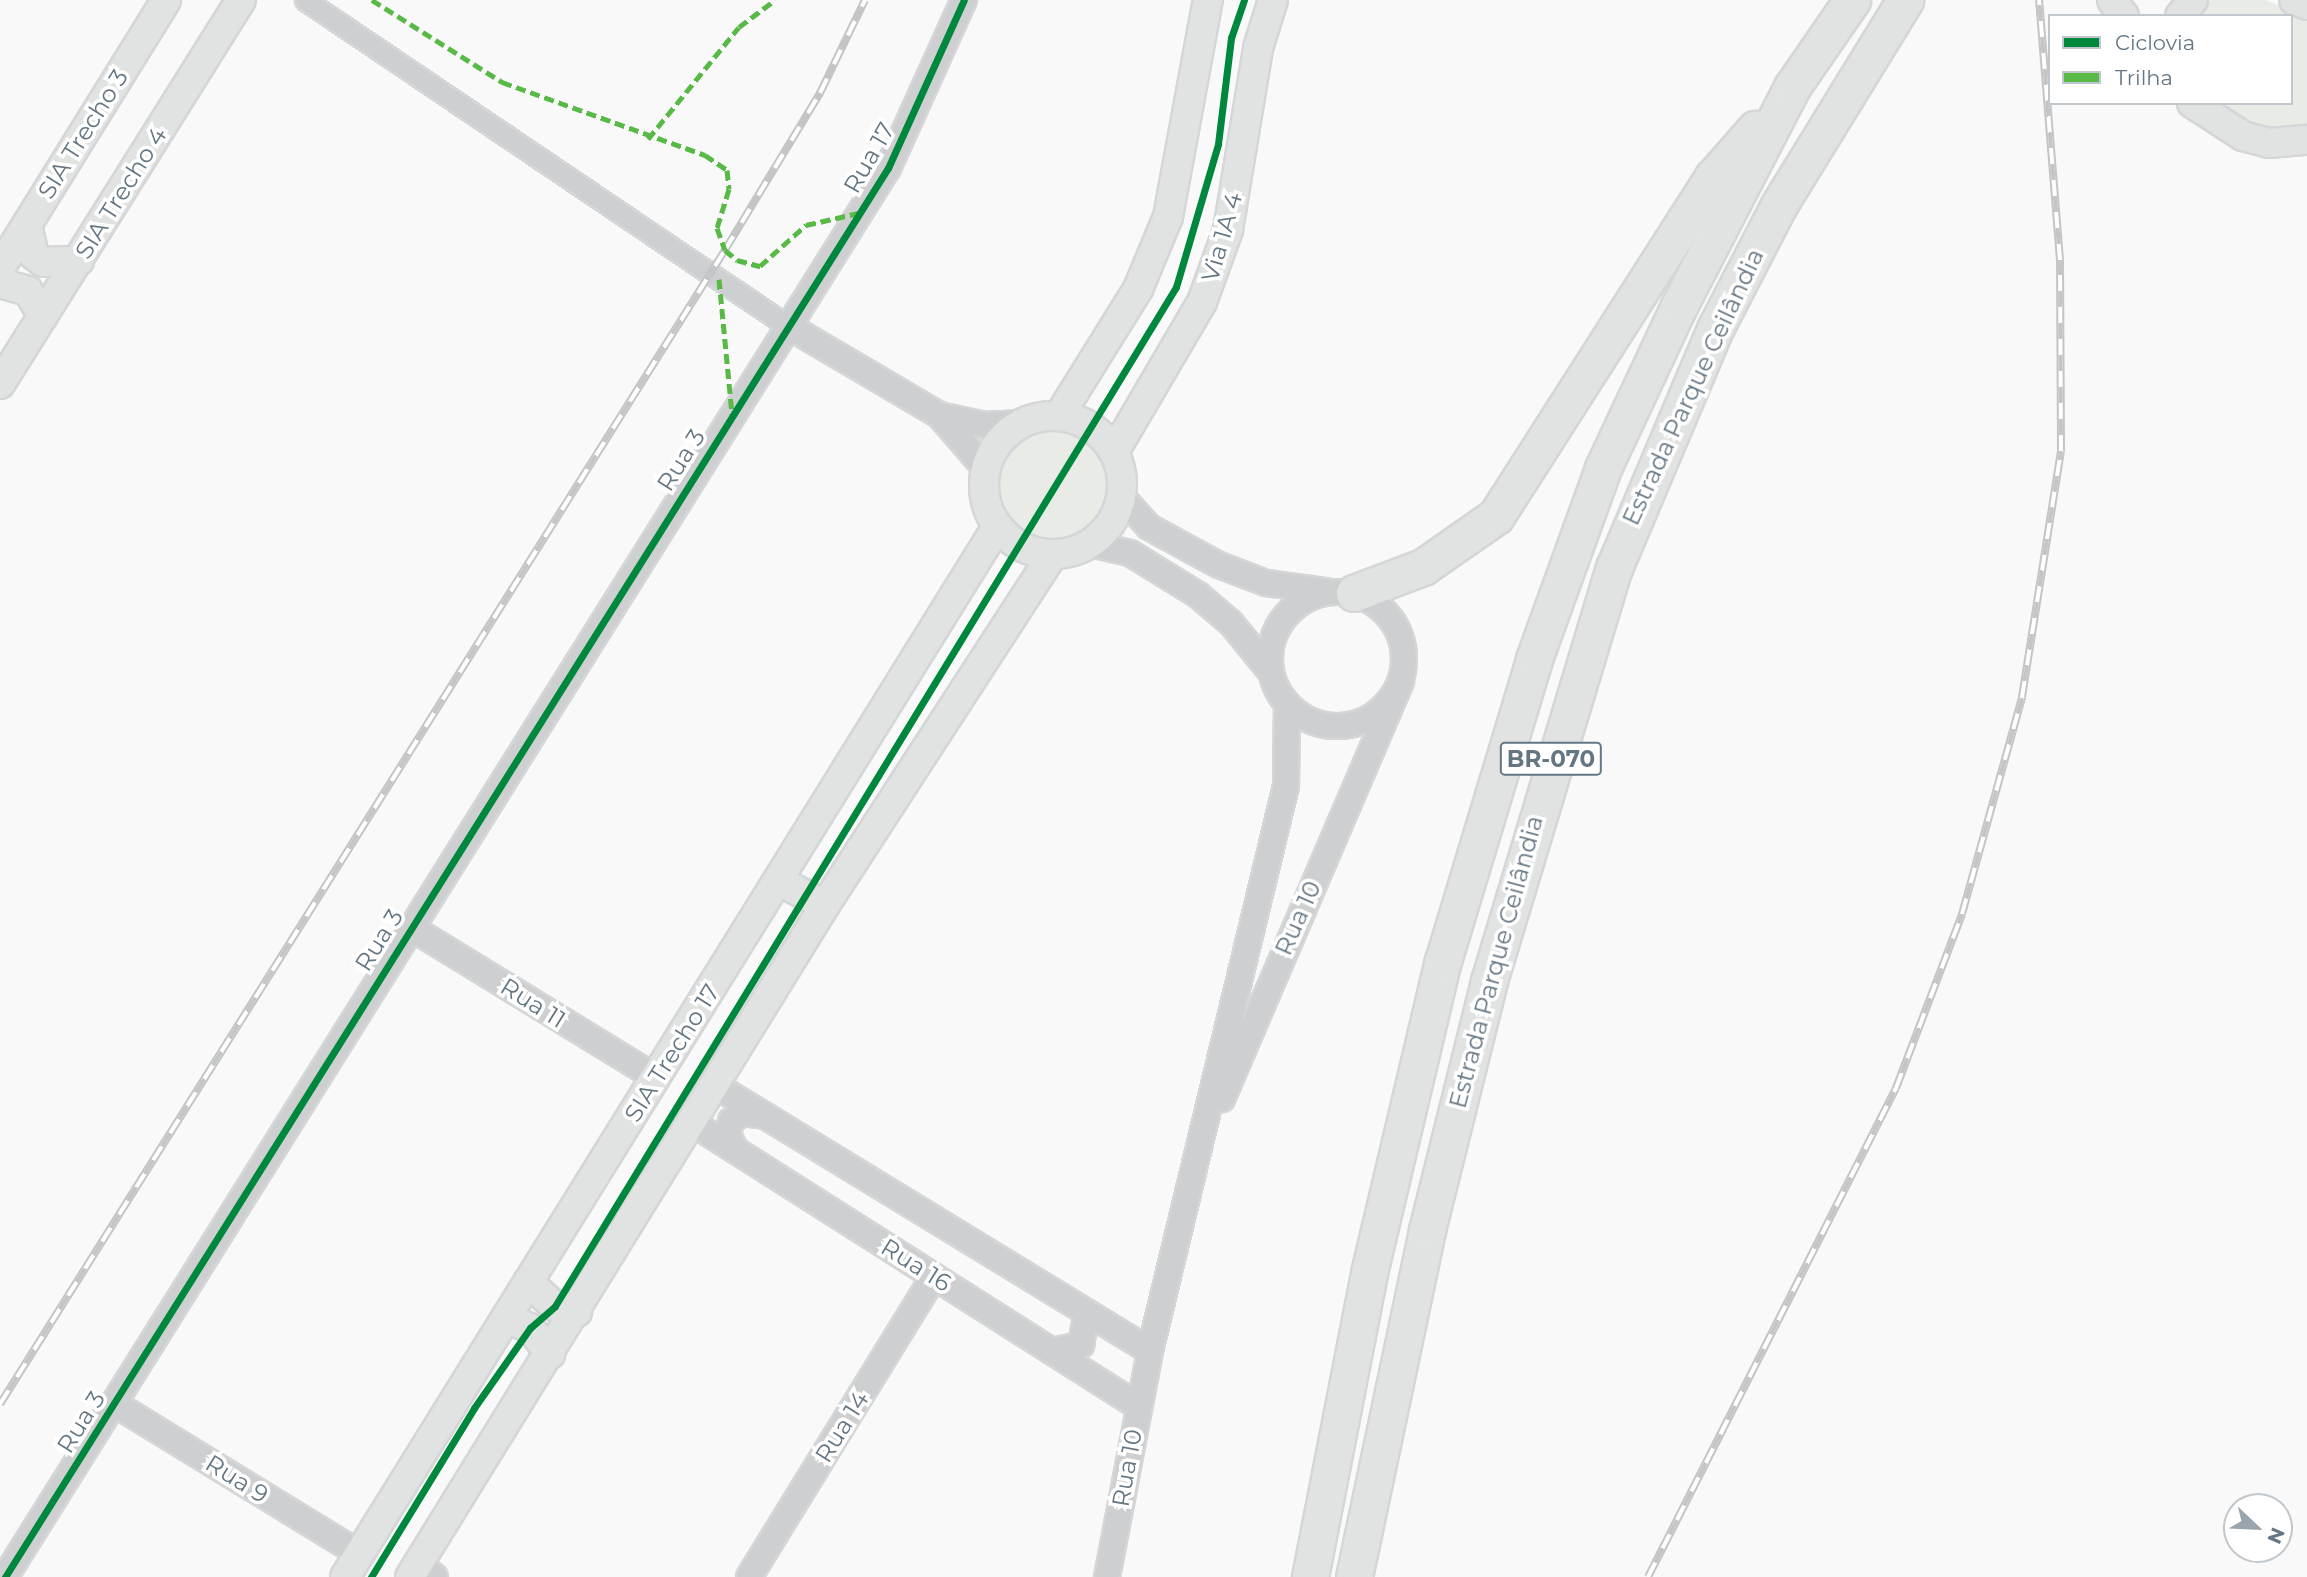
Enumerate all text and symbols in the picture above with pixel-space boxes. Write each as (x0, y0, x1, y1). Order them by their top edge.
legend (2048, 14, 2293, 105)
text: Ciclovia (2115, 30, 2195, 55)
street label: SIA Trecho 3 (32, 64, 134, 204)
text: Trilha (2115, 65, 2173, 90)
street label: Rua 17 (837, 118, 901, 198)
street label: SIA Trecho 4 (69, 122, 173, 264)
street label: Via 1A 4 (1196, 189, 1248, 285)
street label: Estrada Parque Ceilândia (1616, 244, 1770, 530)
street label: Rua 3 (651, 424, 711, 496)
road number: BR-070 (1498, 740, 1604, 778)
street label: Estrada Parque Ceilândia (1443, 813, 1549, 1111)
street label: Rua 10 (1269, 876, 1327, 960)
street label: Rua 3 (349, 904, 409, 976)
street label: Rua 11 (495, 972, 571, 1034)
street label: SIA Trecho 17 (618, 979, 726, 1127)
street label: Rua 16 (876, 1232, 956, 1298)
street label: Rua 3 (51, 1386, 111, 1458)
street label: Rua 14 (809, 1386, 875, 1468)
street label: Rua 10 (1106, 1427, 1148, 1509)
street label: Rua 9 (200, 1449, 274, 1509)
north arrow (2223, 1493, 2293, 1563)
text: N (2262, 1524, 2290, 1547)

